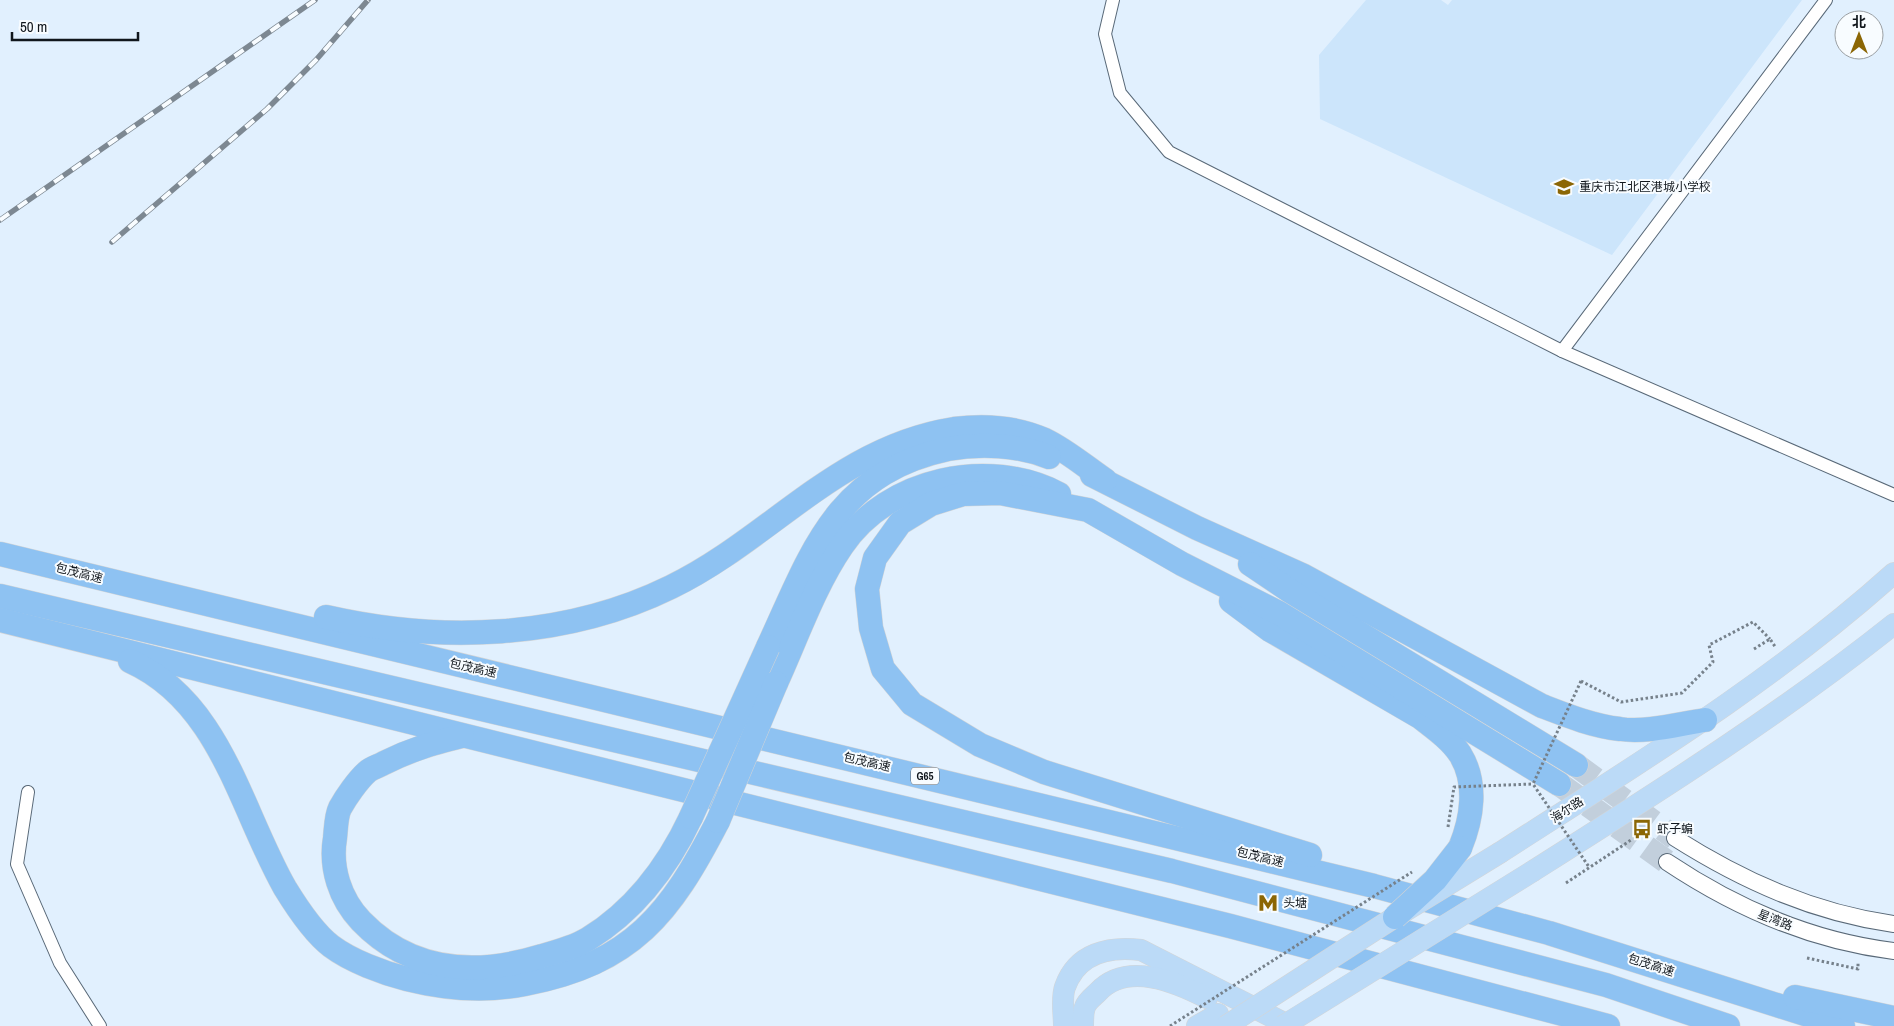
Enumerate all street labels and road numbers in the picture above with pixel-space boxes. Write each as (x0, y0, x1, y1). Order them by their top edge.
street label: 包茂高速 (54, 559, 104, 587)
street label: 包茂高速 (448, 655, 498, 681)
street label: 包茂高速 (842, 749, 892, 775)
road number: G65 (911, 768, 939, 784)
street label: 海尔路 (1548, 793, 1586, 827)
street label: 包茂高速 (1235, 843, 1285, 871)
street label: 星湾路 (1755, 906, 1795, 934)
street label: 包茂高速 (1626, 950, 1676, 980)

